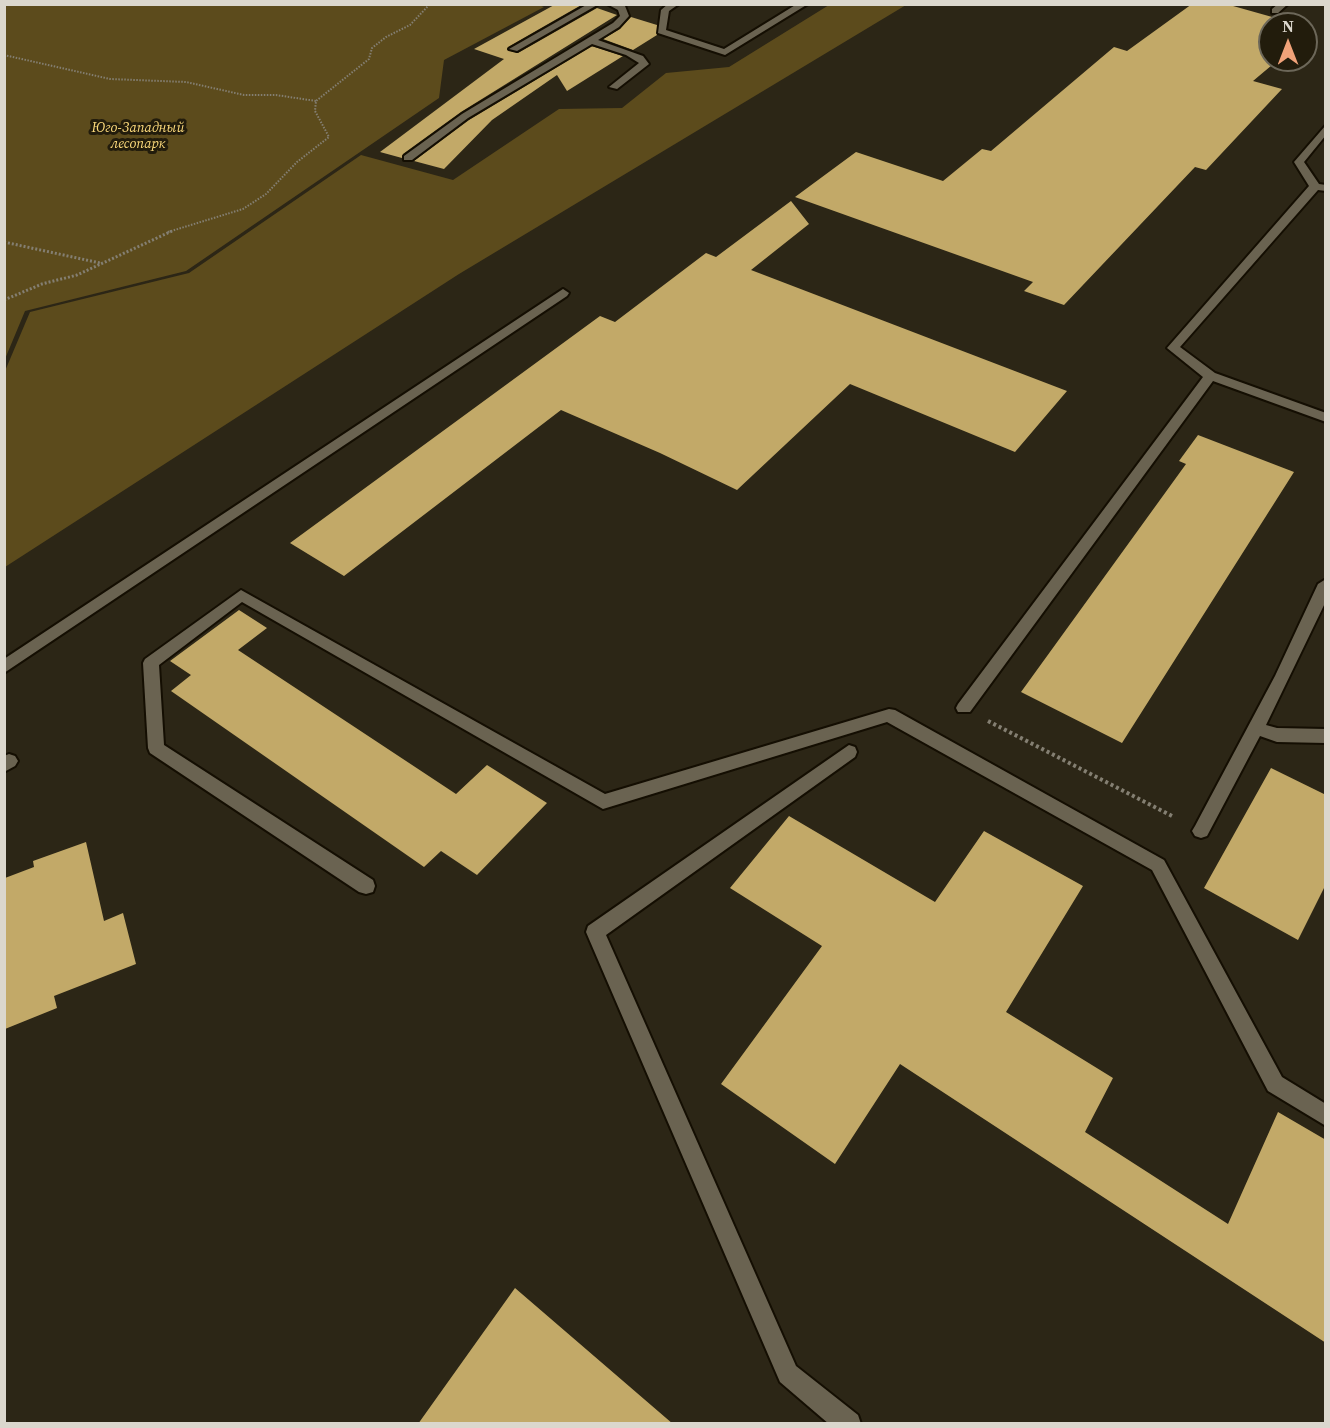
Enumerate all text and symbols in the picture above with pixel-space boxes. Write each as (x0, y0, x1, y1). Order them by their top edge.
north arrow (1258, 12, 1318, 72)
text: N (1282, 15, 1294, 37)
park label: Юго-Западный лесопарк (92, 120, 184, 152)

